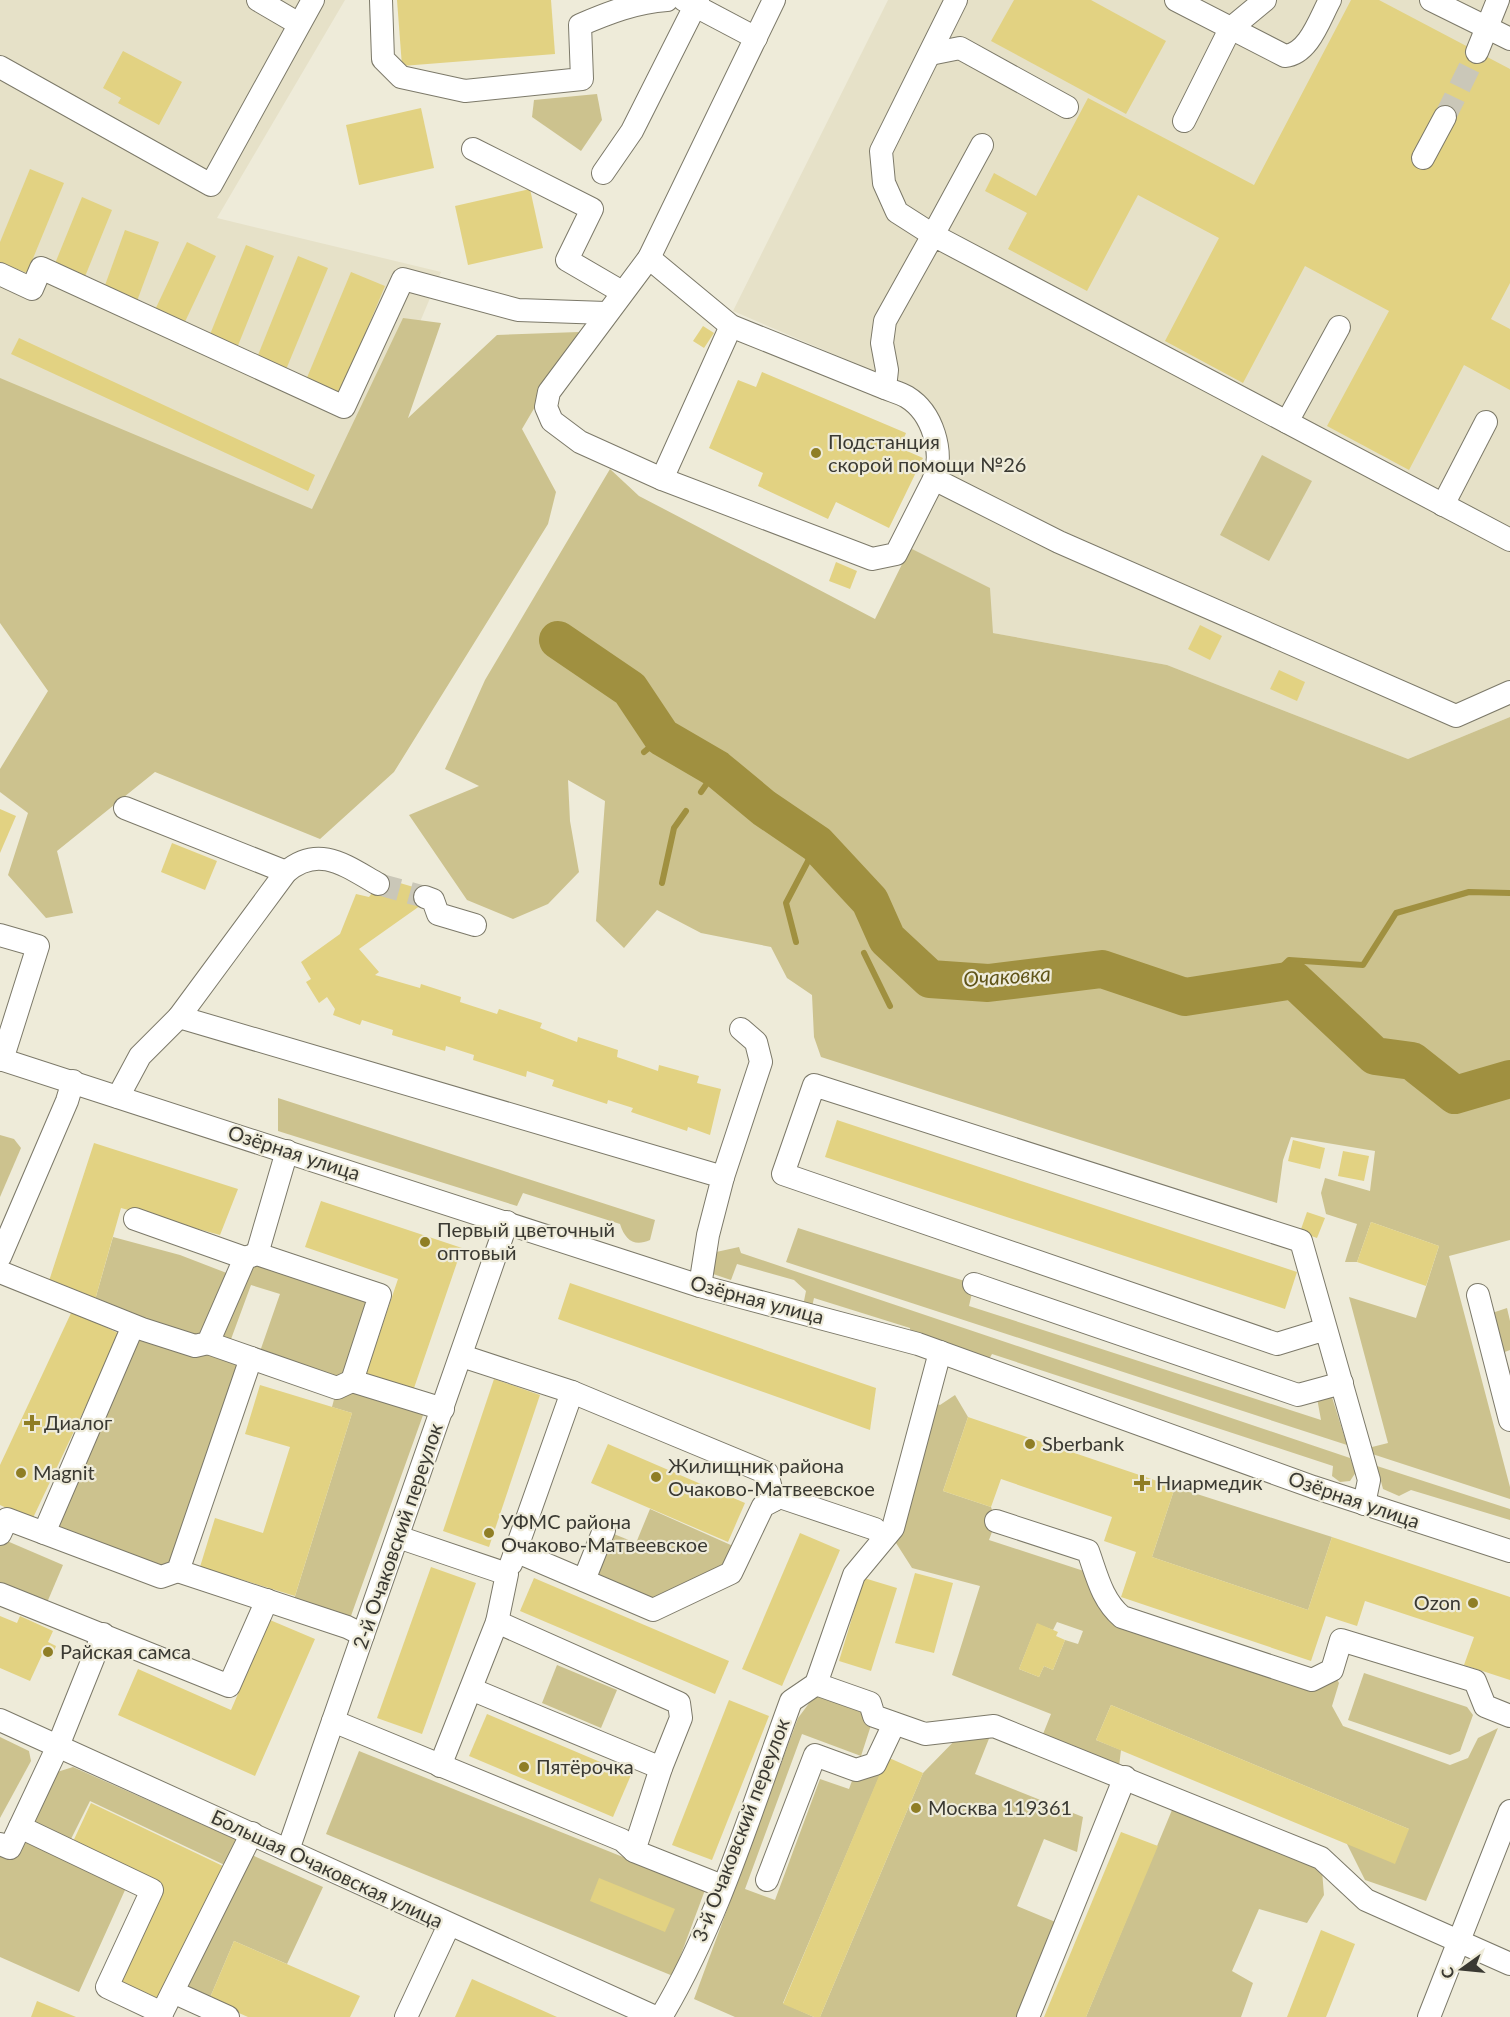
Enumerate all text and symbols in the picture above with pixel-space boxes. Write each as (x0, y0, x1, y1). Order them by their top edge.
place label: Подстанция скорой помощи №26 (828, 429, 1026, 476)
marker: Подстанция скорой помощи №26 (809, 446, 823, 460)
water label: Очаковка (962, 960, 1051, 991)
street label: Озёрная улица (225, 1119, 363, 1185)
place label: Первый цветочный оптовый (437, 1217, 615, 1264)
marker: Первый цветочный оптовый (418, 1235, 432, 1249)
street label: Озёрная улица (688, 1270, 827, 1328)
place label: Диалог (44, 1410, 112, 1434)
marker: Диалог (25, 1416, 39, 1430)
street label: 2-й Очаковский переулок (347, 1419, 447, 1652)
place label: Sberbank (1042, 1431, 1125, 1455)
marker: Sberbank (1023, 1437, 1037, 1451)
place label: Жилищник района Очаково-Матвеевское (668, 1453, 875, 1500)
place label: Magnit (33, 1460, 95, 1484)
street label: Озёрная улица (1286, 1465, 1423, 1533)
marker: Magnit (14, 1466, 28, 1480)
marker: Жилищник района Очаково-Матвеевское (649, 1470, 663, 1484)
place label: Ниармедик (1156, 1470, 1263, 1494)
marker: Ниармедик (1133, 1474, 1151, 1492)
place label: УФМС района Очаково-Матвеевское (501, 1509, 708, 1556)
marker: УФМС района Очаково-Матвеевское (482, 1526, 496, 1540)
place label: Ozon (1414, 1590, 1461, 1614)
marker: Ozon (1466, 1596, 1480, 1610)
place label: Райская самса (60, 1639, 191, 1663)
marker: Райская самса (41, 1645, 55, 1659)
street label: 3-й Очаковский переулок (686, 1714, 794, 1945)
place label: Пятёрочка (536, 1754, 634, 1778)
marker: Пятёрочка (517, 1760, 531, 1774)
place label: Москва 119361 (928, 1795, 1072, 1819)
marker: Москва 119361 (909, 1801, 923, 1815)
street label: Большая Очаковская улица (208, 1804, 447, 1932)
north arrow (1432, 1939, 1492, 1999)
text: С (1436, 1965, 1458, 1981)

